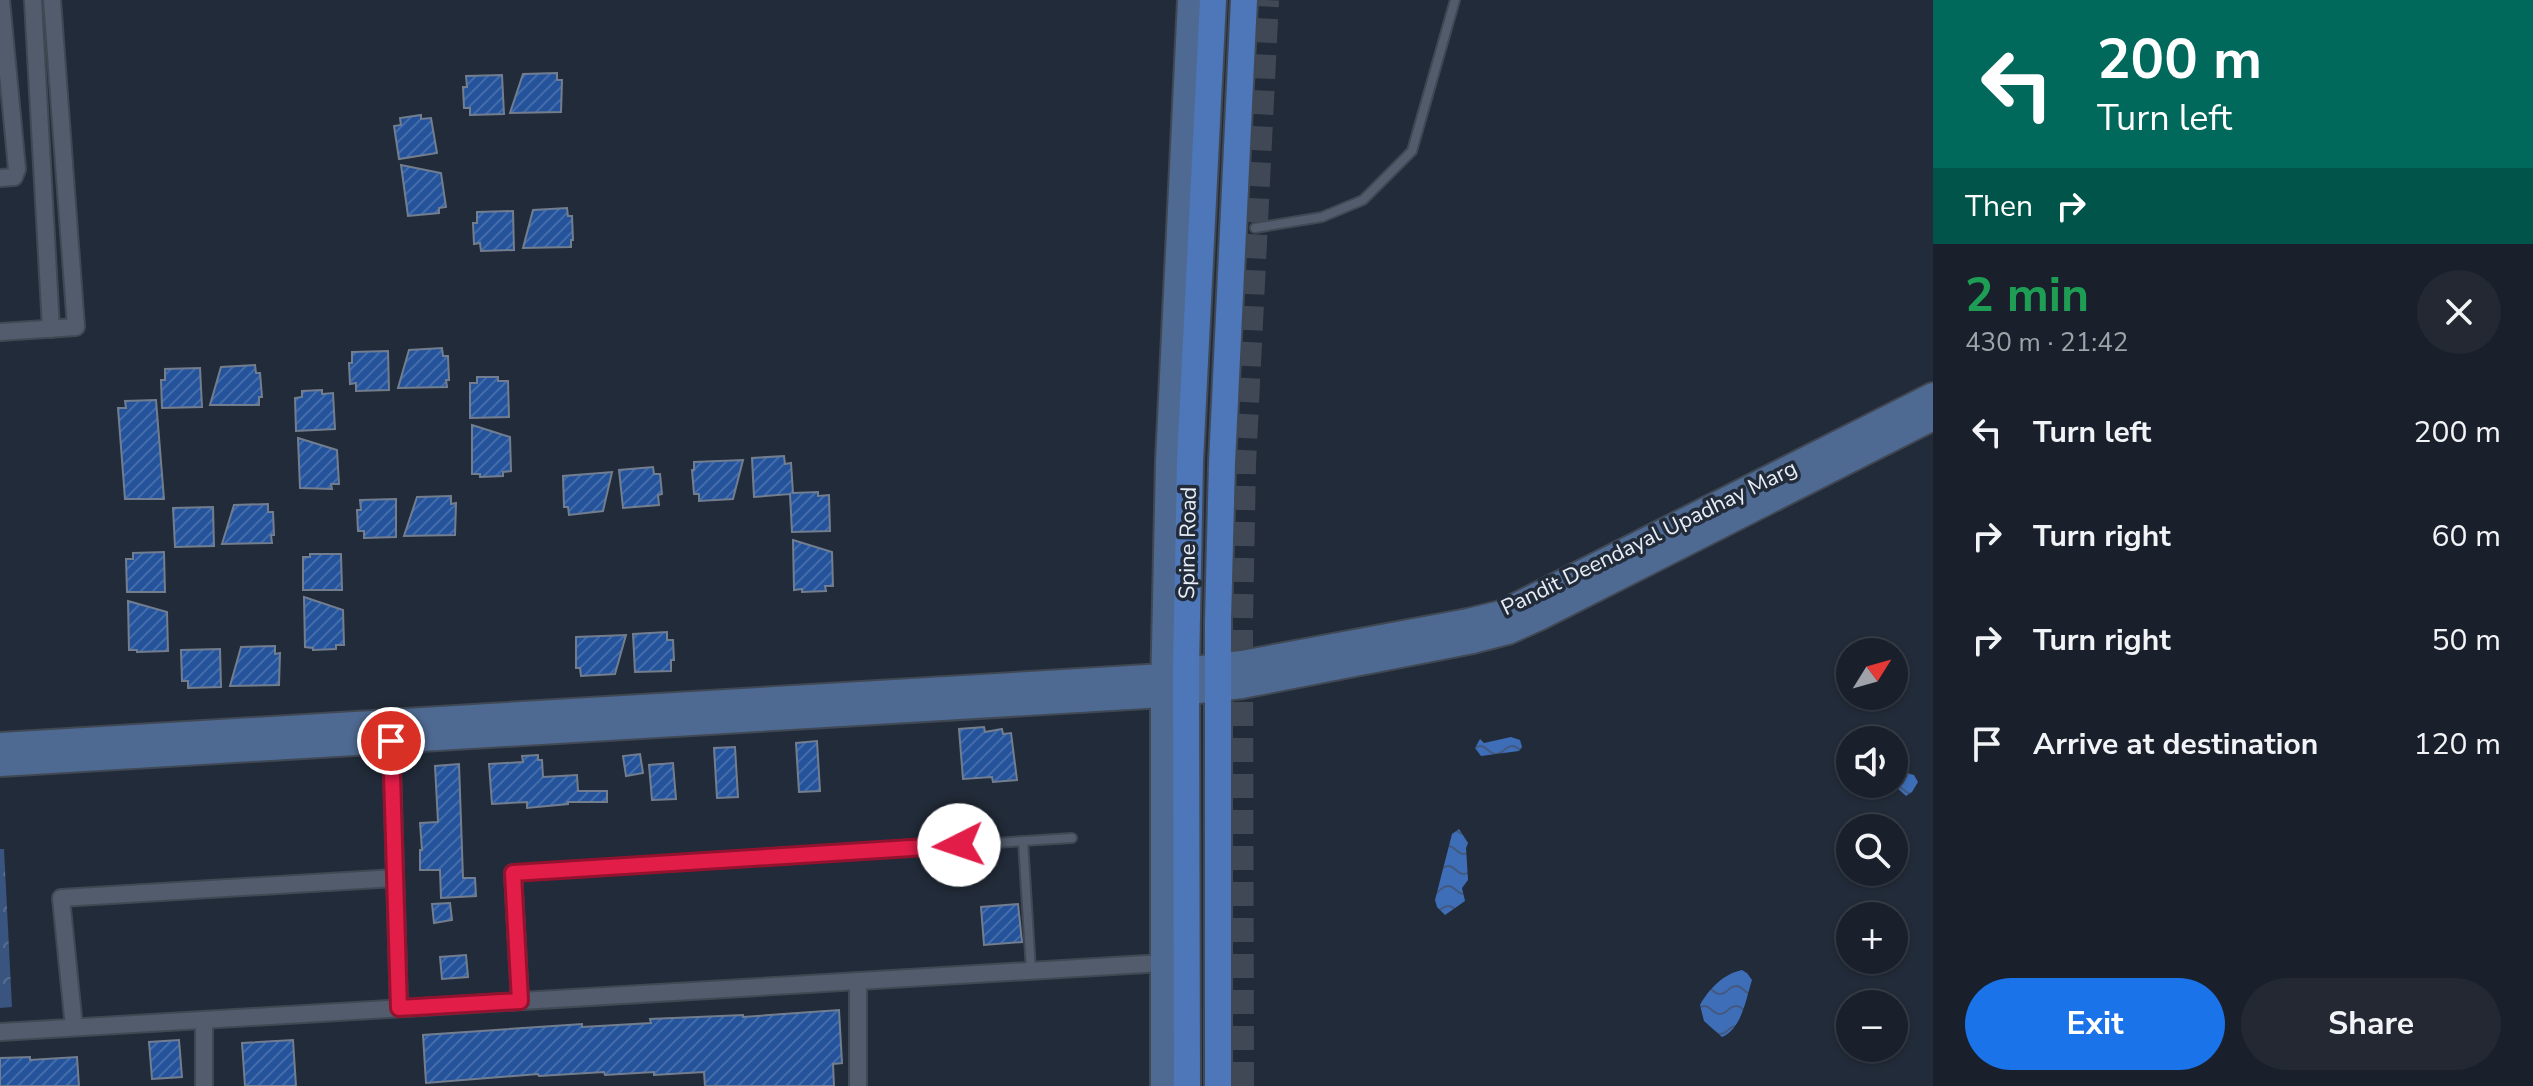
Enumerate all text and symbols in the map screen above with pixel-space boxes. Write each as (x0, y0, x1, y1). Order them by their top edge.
text: 200 m (2097, 21, 2262, 98)
icon: left (1965, 32, 2069, 136)
text: Turn left (2097, 94, 2232, 143)
icon: right (2049, 184, 2093, 228)
text: Then (1965, 186, 2033, 227)
text: 2 min (1965, 262, 2089, 328)
button: close (2417, 270, 2501, 354)
text: 430 m · 21:42 (1965, 325, 2128, 360)
icon: left (1965, 410, 2009, 454)
text: Turn left (2033, 412, 2151, 453)
text: 200 m (2414, 412, 2501, 453)
street label: Pandit Deendayal Upadhay Marg (1496, 453, 1802, 623)
street label: Spine Road (1172, 486, 1204, 600)
icon: right (1965, 514, 2009, 558)
text: Turn right (2033, 516, 2171, 557)
text: 60 m (2432, 516, 2501, 557)
icon: right (1965, 618, 2009, 662)
text: Turn right (2033, 620, 2171, 661)
text: 50 m (2432, 620, 2501, 661)
north arrow (1836, 638, 1908, 710)
map controls (1836, 638, 1908, 1062)
pin (357, 707, 425, 775)
icon: arrive (369, 719, 413, 763)
icon: arrive (1965, 722, 2009, 766)
text: Arrive at destination (2033, 724, 2318, 765)
text: 120 m (2414, 724, 2501, 765)
button: sound (1836, 726, 1908, 798)
position arrow (917, 803, 1001, 887)
button: search (1836, 814, 1908, 886)
button: + (1836, 902, 1908, 974)
button: Exit (1965, 978, 2225, 1070)
button: Share (2241, 978, 2501, 1070)
button: − (1836, 990, 1908, 1062)

